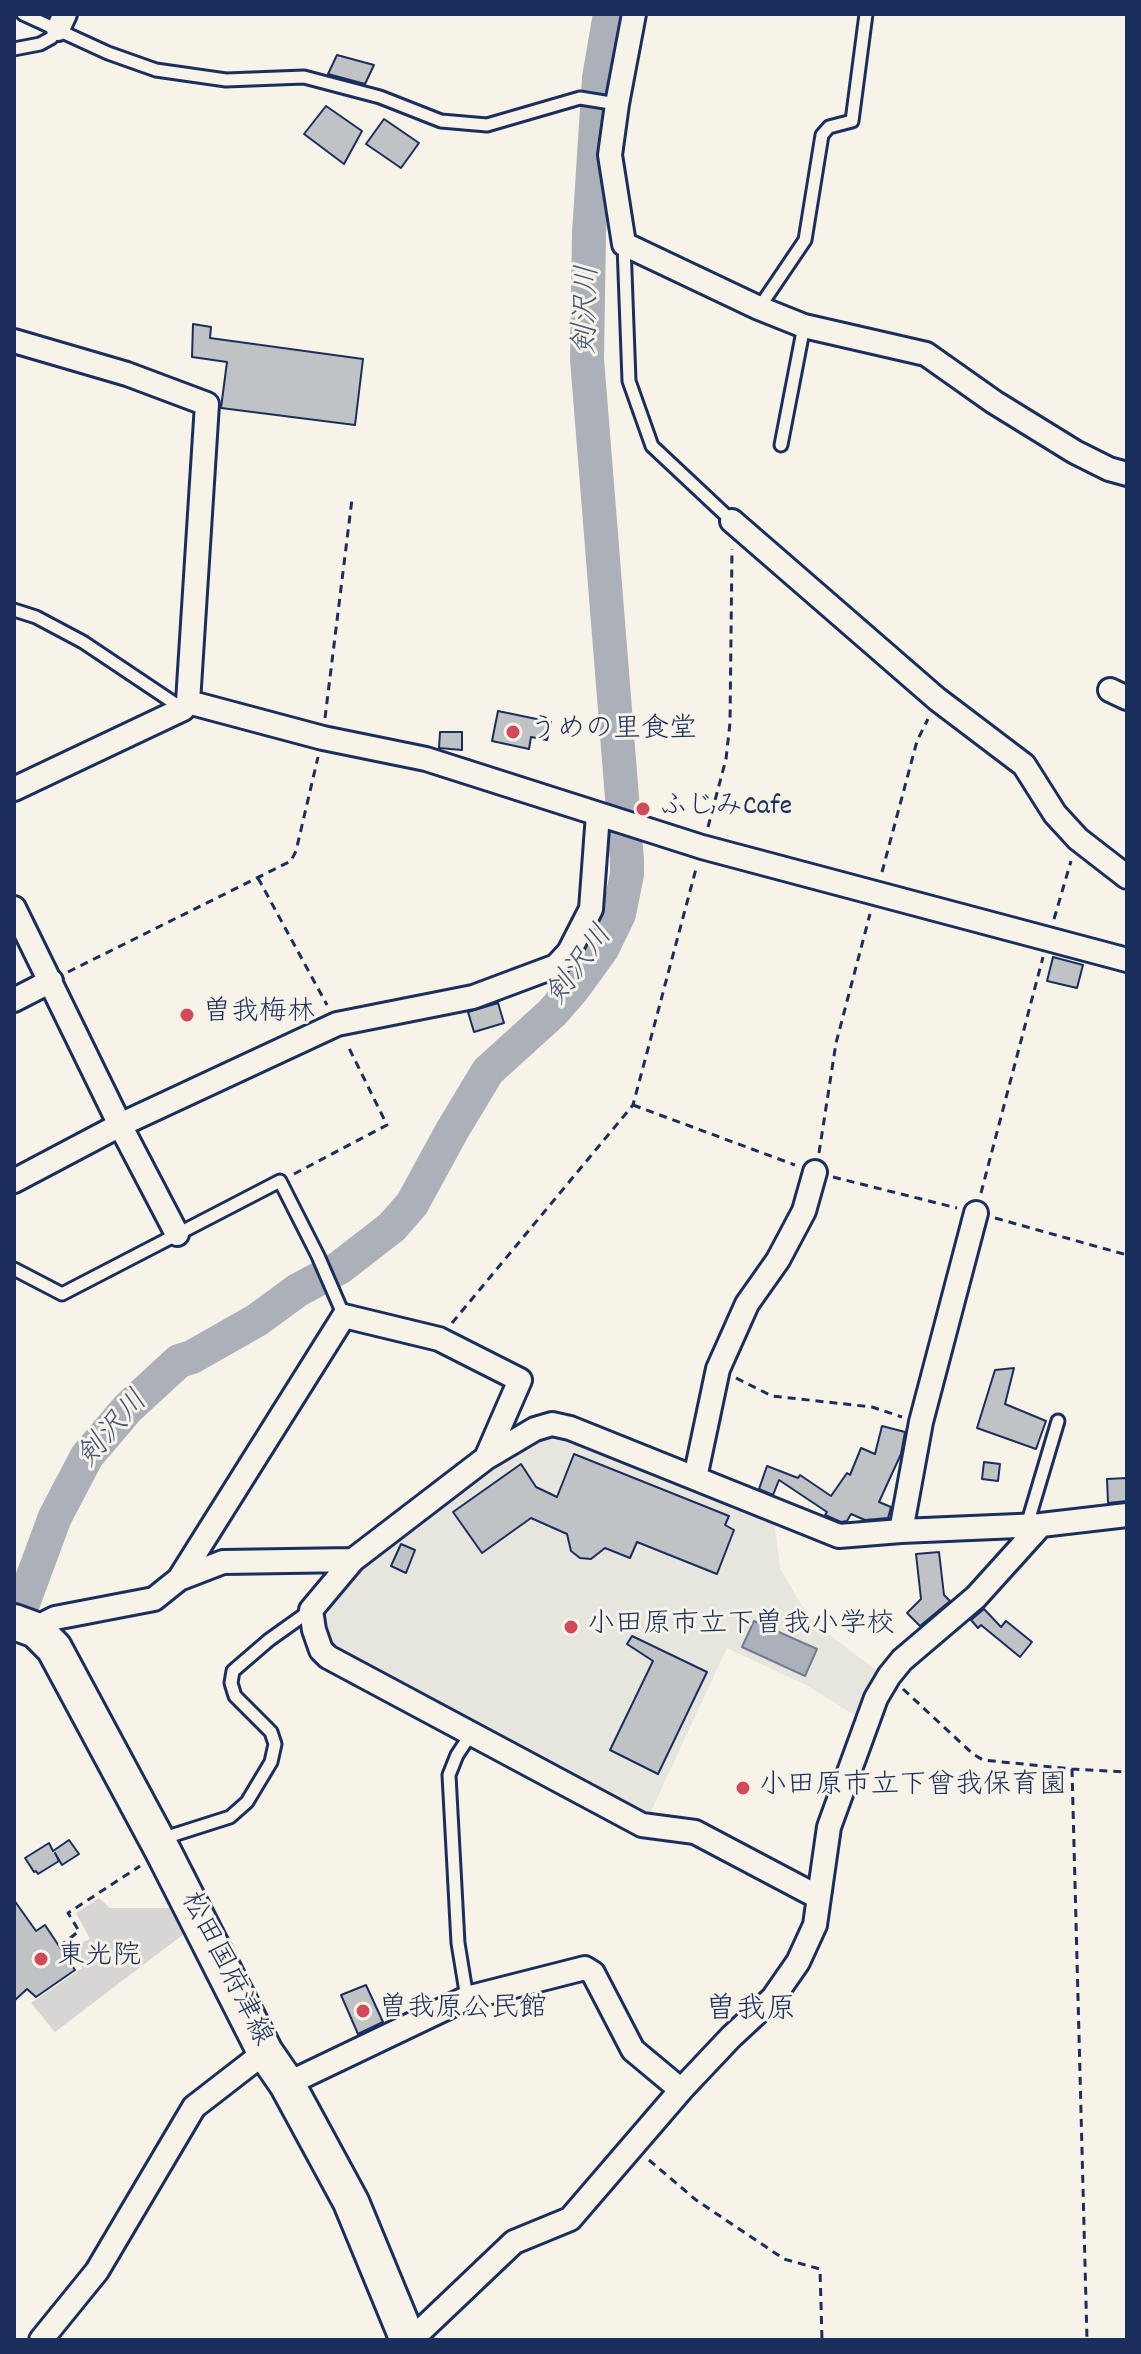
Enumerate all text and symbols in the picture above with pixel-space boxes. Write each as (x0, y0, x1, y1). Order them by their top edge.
water label: 剣沢川 (570, 264, 610, 356)
place label: うめの里食堂 (529, 715, 697, 749)
marker: うめの里食堂 (504, 723, 522, 741)
place label: ふじみCafe (659, 792, 792, 826)
marker: ふじみCafe (634, 800, 652, 818)
water label: 剣沢川 (541, 920, 623, 1014)
place label: 曽我梅林 (203, 998, 315, 1032)
marker: 曽我梅林 (178, 1006, 196, 1024)
water label: 剣沢川 (72, 1385, 158, 1477)
place label: 小田原市立下曽我小学校 (587, 1610, 895, 1644)
marker: 小田原市立下曽我小学校 (562, 1618, 580, 1636)
place label: 小田原市立下曾我保育園 (759, 1771, 1067, 1805)
marker: 小田原市立下曾我保育園 (734, 1779, 752, 1797)
street label: 松田国府津線 (171, 1888, 277, 2052)
place label: 東光院 (57, 1942, 141, 1976)
marker: 東光院 (32, 1950, 50, 1968)
place label: 曽我原公民館 (379, 1994, 547, 2028)
district label: 曽我原 (706, 1995, 796, 2031)
marker: 曽我原公民館 (354, 2002, 372, 2020)

